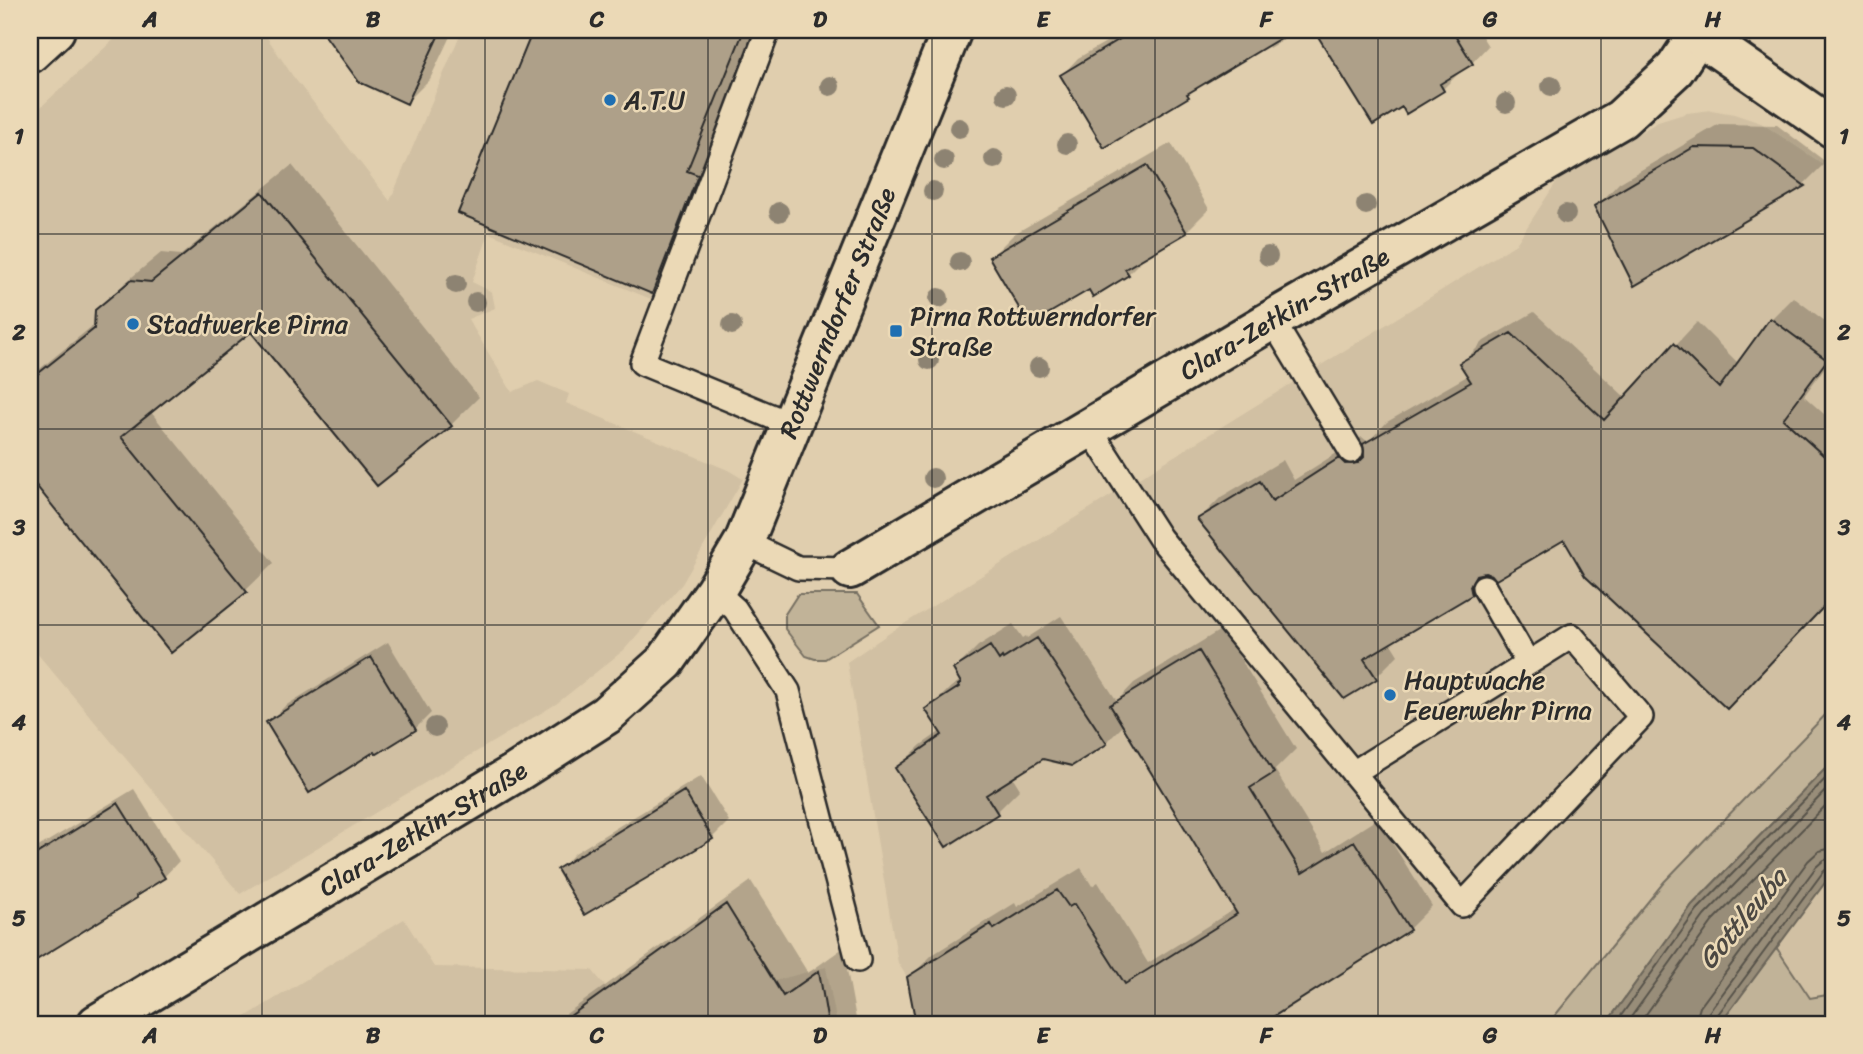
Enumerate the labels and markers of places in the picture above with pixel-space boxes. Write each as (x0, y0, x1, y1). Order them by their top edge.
place label: A.T.U (623, 77, 686, 123)
marker: A.T.U (602, 92, 618, 108)
place label: Pirna Rottwerndorfer Straße (910, 293, 1157, 369)
place label: Stadtwerke Pirna (147, 301, 349, 347)
marker: Stadtwerke Pirna (125, 316, 141, 332)
marker: Pirna Rottwerndorfer Straße (888, 323, 904, 339)
place label: Hauptwache Feuerwehr Pirna (1404, 657, 1592, 733)
marker: Hauptwache Feuerwehr Pirna (1382, 687, 1398, 703)

